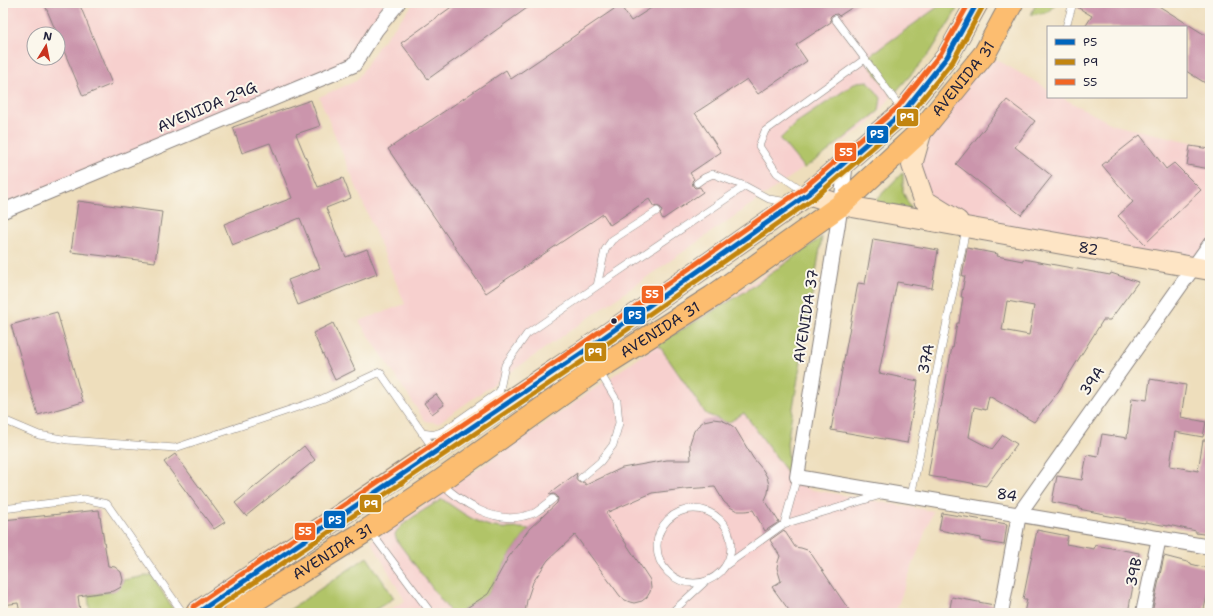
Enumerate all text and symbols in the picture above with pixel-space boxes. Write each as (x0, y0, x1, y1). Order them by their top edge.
north arrow (26, 26, 66, 66)
legend (1047, 26, 1187, 98)
text: N (42, 29, 54, 45)
text: P5 (1083, 34, 1097, 50)
street label: AVENIDA 31 (927, 38, 999, 121)
text: P9 (1083, 54, 1098, 70)
text: 55 (1083, 74, 1097, 90)
street label: AVENIDA 29G (154, 77, 260, 137)
line badge: P9 (896, 108, 919, 127)
text: P9 (900, 110, 915, 125)
line badge: P5 (866, 125, 889, 144)
text: P5 (870, 127, 884, 142)
line badge: 55 (834, 142, 857, 162)
text: 55 (839, 145, 853, 160)
street label: 82 (1077, 237, 1100, 260)
street label: AVENIDA 37 (789, 268, 823, 364)
line badge: 55 (641, 285, 664, 304)
text: 55 (645, 287, 659, 302)
street label: AVENIDA 31 (616, 297, 704, 362)
line badge: P5 (623, 306, 646, 325)
text: P5 (628, 308, 642, 323)
unlabelled marker (609, 316, 619, 326)
line badge: P9 (584, 342, 607, 362)
street label: 37A (913, 342, 939, 376)
text: P9 (588, 345, 603, 360)
street label: 39A (1075, 362, 1109, 399)
street label: 84 (995, 483, 1019, 507)
line badge: P9 (359, 494, 382, 513)
text: P9 (364, 497, 379, 512)
line badge: P5 (323, 510, 346, 529)
text: P5 (328, 513, 342, 528)
street label: AVENIDA 31 (289, 519, 376, 585)
line badge: 55 (294, 522, 316, 541)
text: 55 (298, 524, 312, 539)
street label: 39B (1121, 556, 1147, 588)

